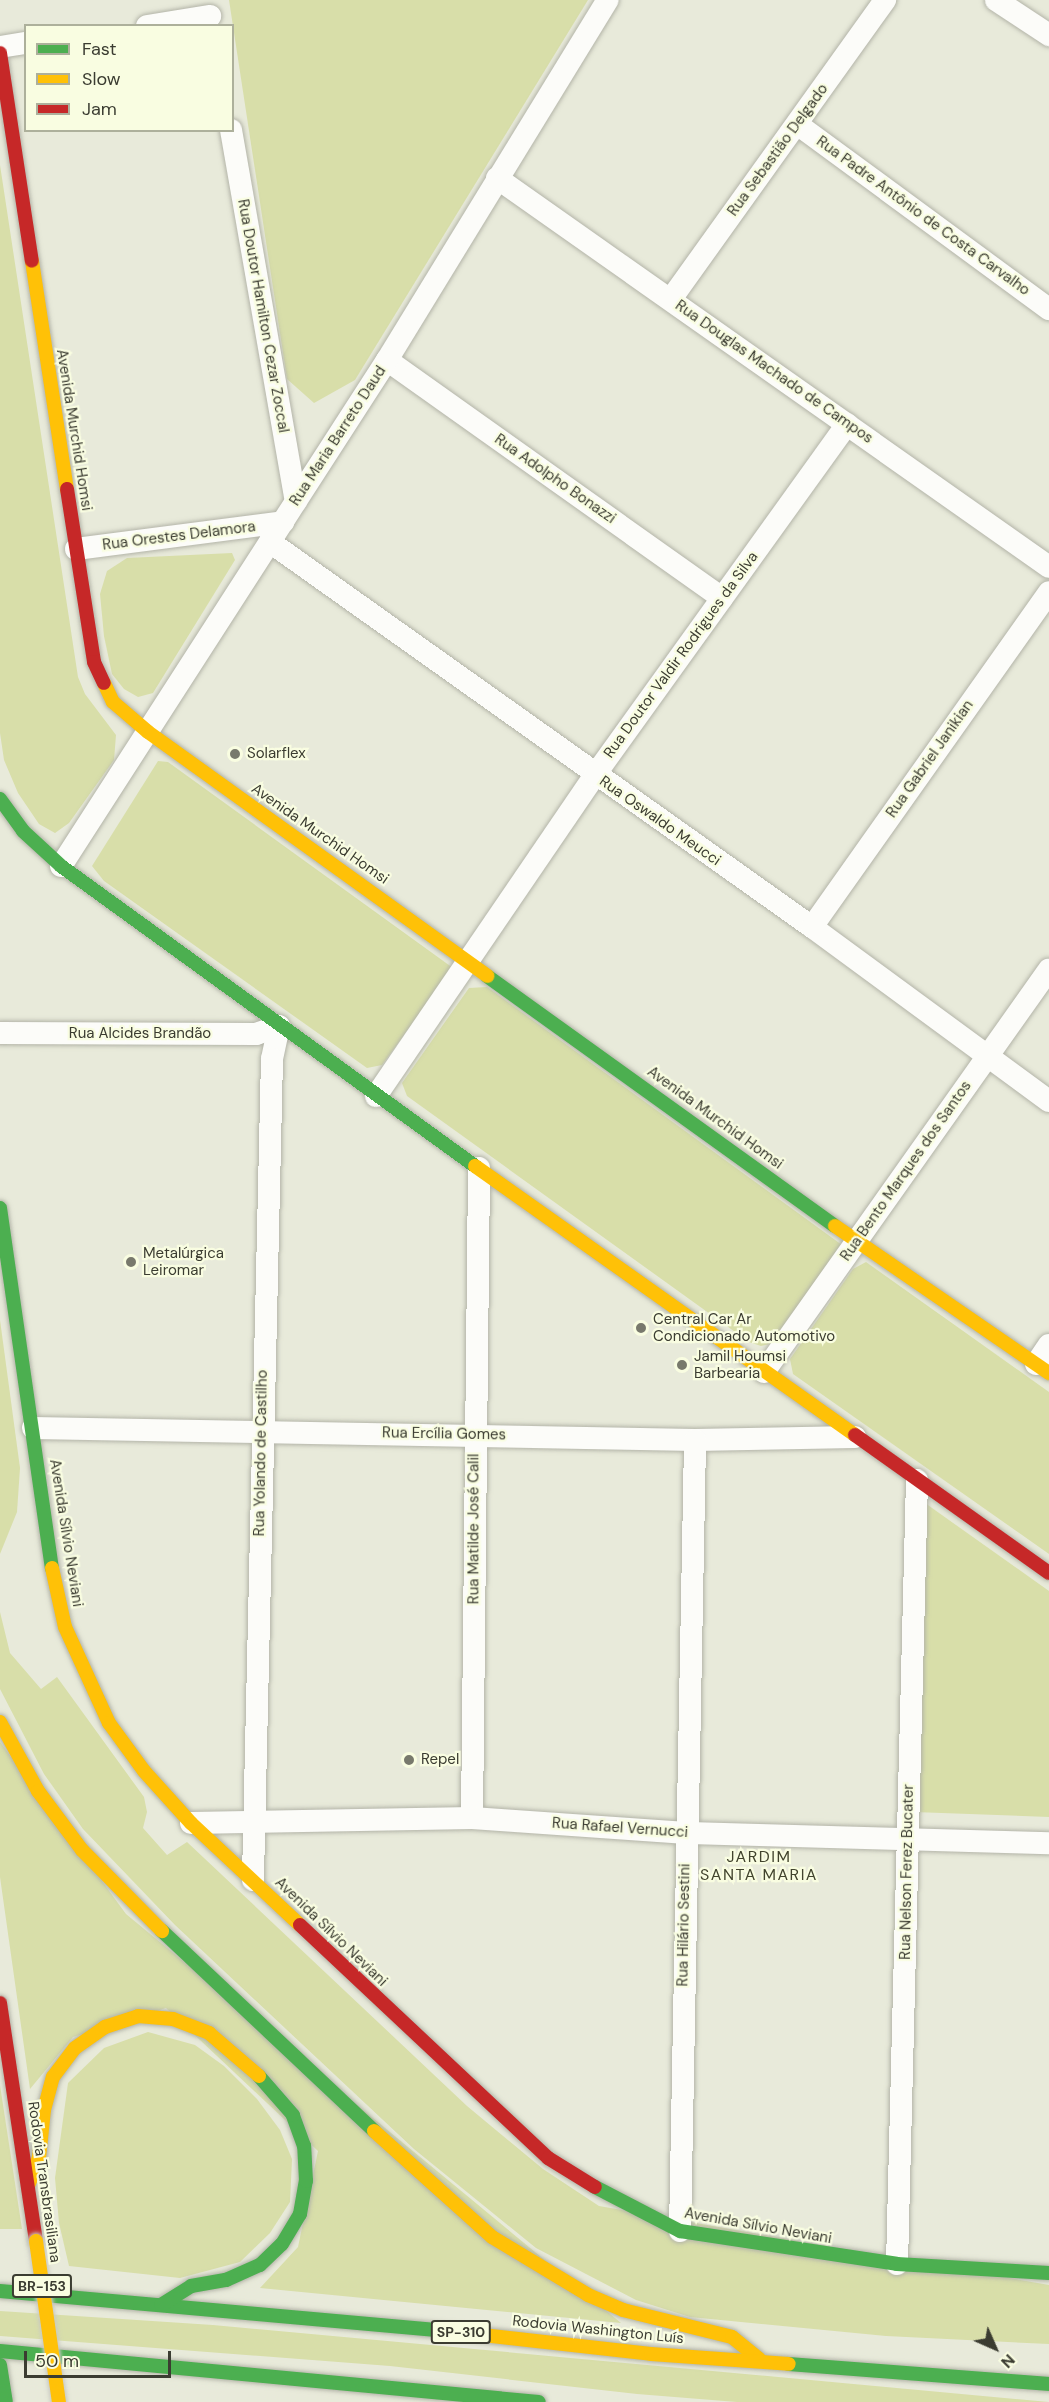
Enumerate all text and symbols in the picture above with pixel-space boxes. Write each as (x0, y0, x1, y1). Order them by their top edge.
legend (24, 24, 234, 132)
text: Fast (82, 37, 117, 61)
text: Slow (82, 67, 121, 91)
street label: Rua Sebastião Delgado (724, 80, 832, 220)
text: Jam (82, 97, 117, 121)
street label: Rua Padre Antônio de Costa Carvalho (813, 132, 1033, 300)
street label: Rua Doutor Hamilton Cezar Zoccal (234, 198, 292, 434)
street label: Rua Douglas Machado de Campos (672, 297, 876, 447)
street label: Avenida Murchid Homsi (52, 348, 96, 512)
street label: Rua Maria Barreto Daud (286, 363, 390, 509)
street label: Rua Adolpho Bonazzi (491, 430, 619, 528)
street label: Rua Orestes Delamora (101, 518, 257, 554)
street label: Rua Doutor Valdir Rodrigues da Silva (600, 548, 762, 762)
street label: Rua Gabriel Janikian (883, 697, 977, 821)
place label: Solarflex (247, 745, 306, 763)
marker: Solarflex (228, 747, 242, 761)
street label: Rua Oswaldo Meucci (596, 772, 724, 870)
street label: Avenida Murchid Homsi (248, 780, 392, 888)
street label: Rua Alcides Brandão (69, 1025, 211, 1043)
street label: Avenida Murchid Homsi (644, 1063, 786, 1173)
street label: Rua Bento Marques dos Santos (837, 1077, 975, 1265)
place label: Metalúrgica Leiromar (143, 1244, 224, 1279)
marker: Metalúrgica Leiromar (124, 1255, 138, 1269)
place label: Central Car Ar Condicionado Automotivo (653, 1310, 835, 1345)
marker: Central Car Ar Condicionado Automotivo (634, 1321, 648, 1335)
place label: Jamil Houmsi Barbearia (694, 1347, 786, 1382)
marker: Jamil Houmsi Barbearia (675, 1358, 689, 1372)
street label: Rua Yolando de Castilho (251, 1369, 271, 1537)
street label: Rua Ercília Gomes (382, 1424, 506, 1444)
street label: Rua Matilde José Calil (465, 1454, 483, 1604)
street label: Avenida Sílvio Neviani (45, 1458, 87, 1608)
place label: Repel (421, 1751, 459, 1769)
marker: Repel (402, 1753, 416, 1767)
street label: Rua Nelson Ferez Bucater (896, 1784, 918, 1960)
street label: Rua Rafael Vernucci (551, 1814, 689, 1842)
district label: JARDIM SANTA MARIA (700, 1847, 818, 1885)
street label: Rua Hilário Sestini (674, 1863, 694, 1987)
street label: Avenida Sílvio Neviani (271, 1874, 391, 1990)
street label: Rodovia Transbrasiliana (24, 2100, 64, 2264)
street label: Avenida Sílvio Neviani (683, 2204, 833, 2248)
road number: BR-153 (10, 2275, 74, 2297)
street label: Rodovia Washington Luís (511, 2312, 685, 2348)
north arrow (965, 2318, 1025, 2378)
road number: SP-310 (430, 2321, 492, 2343)
scale bar (27, 2339, 174, 2377)
text: 50 m (35, 2349, 79, 2373)
text: N (997, 2350, 1020, 2373)

